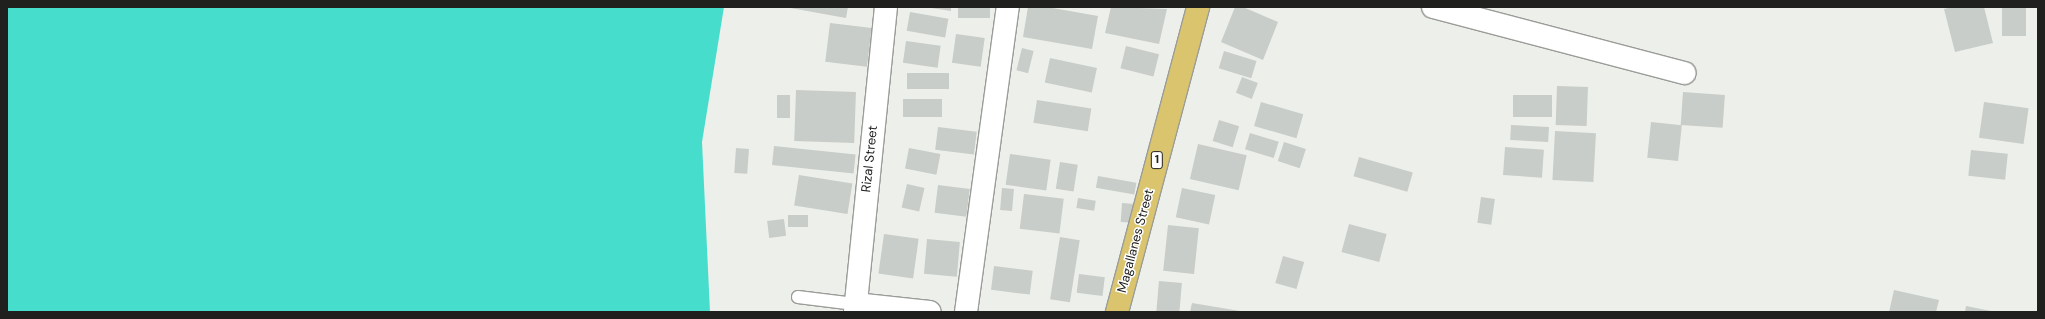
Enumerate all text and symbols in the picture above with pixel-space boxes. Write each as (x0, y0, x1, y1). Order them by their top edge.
street label: Rizal Street (859, 125, 881, 193)
road number: 1 (1150, 150, 1164, 170)
street label: Magallanes Street (1115, 187, 1157, 295)

